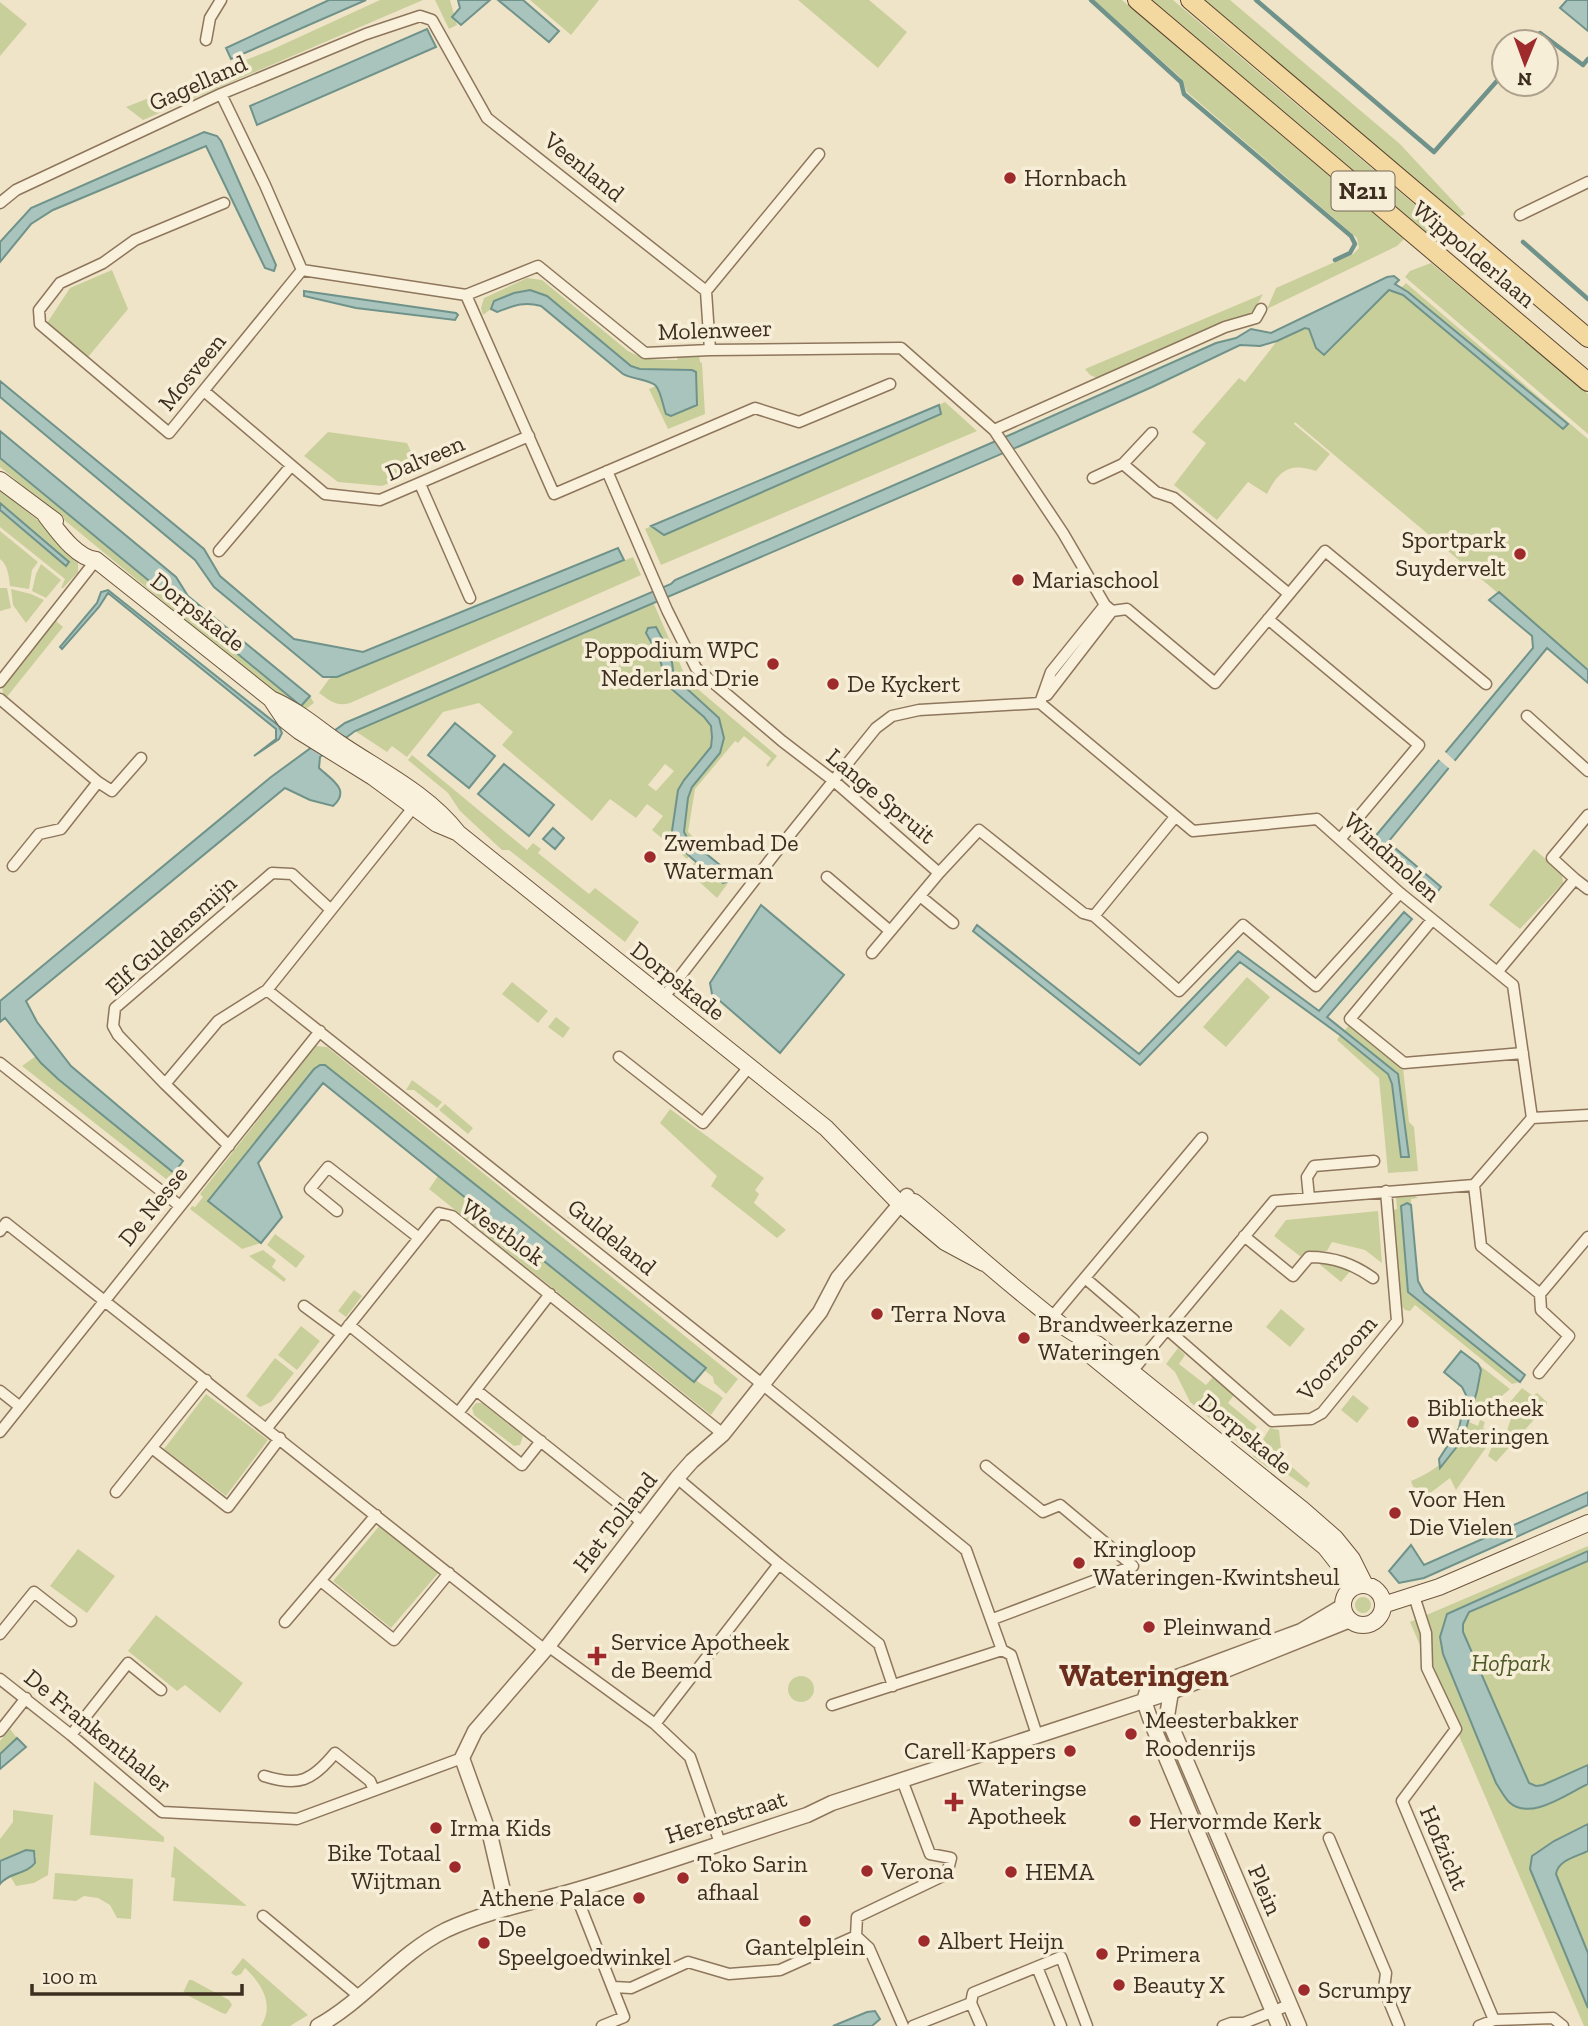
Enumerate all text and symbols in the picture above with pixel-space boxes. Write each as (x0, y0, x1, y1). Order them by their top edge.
north arrow (1490, 28, 1560, 98)
street label: Gagelland (144, 48, 251, 117)
text: N (1517, 68, 1532, 91)
street label: Veenland (537, 125, 630, 208)
place label: Hornbach (1024, 163, 1127, 192)
marker: Hornbach (1002, 170, 1018, 186)
road number: N211 (1332, 172, 1394, 210)
street label: Wippolderlaan (1407, 194, 1542, 314)
street label: Molenweer (657, 313, 773, 346)
street label: Mosveen (152, 327, 232, 416)
street label: Dalveen (381, 428, 469, 487)
place label: Sportpark Suydervelt (1395, 525, 1507, 582)
marker: Sportpark Suydervelt (1512, 546, 1528, 562)
place label: Mariaschool (1032, 565, 1159, 594)
street label: Dorpskade (145, 566, 251, 657)
marker: Mariaschool (1010, 572, 1026, 588)
place label: Poppodium WPC Nederland Drie (584, 635, 759, 692)
marker: Poppodium WPC Nederland Drie (765, 656, 781, 672)
place label: De Kyckert (847, 669, 960, 698)
marker: De Kyckert (825, 676, 841, 692)
street label: Lange Spruit (821, 742, 942, 850)
street label: Windmolen (1338, 806, 1447, 908)
place label: Zwembad De Waterman (664, 828, 799, 885)
marker: Zwembad De Waterman (642, 849, 658, 865)
street label: Elf Guldensmijn (99, 868, 242, 1001)
street label: Dorpskade (625, 935, 731, 1026)
street label: De Nesse (112, 1160, 194, 1252)
street label: Westblok (456, 1192, 551, 1272)
street label: Guldeland (562, 1192, 663, 1281)
place label: Terra Nova (891, 1299, 1006, 1328)
marker: Terra Nova (869, 1306, 885, 1322)
place label: Brandweerkazerne Wateringen (1038, 1309, 1233, 1366)
street label: Voorzoom (1290, 1309, 1383, 1407)
marker: Brandweerkazerne Wateringen (1016, 1330, 1032, 1346)
street label: Dorpskade (1194, 1387, 1299, 1480)
place label: Bibliotheek Wateringen (1427, 1393, 1549, 1450)
marker: Bibliotheek Wateringen (1405, 1414, 1421, 1430)
street label: Het Tolland (566, 1466, 663, 1578)
place label: Voor Hen Die Vielen (1408, 1484, 1513, 1541)
marker: Voor Hen Die Vielen (1387, 1505, 1403, 1521)
place label: Kringloop Wateringen-Kwintsheul (1093, 1534, 1340, 1591)
marker: Kringloop Wateringen-Kwintsheul (1071, 1555, 1087, 1571)
place label: Pleinwand (1163, 1612, 1271, 1641)
marker: Pleinwand (1141, 1619, 1157, 1635)
place label: Service Apotheek de Beemd (611, 1627, 790, 1684)
marker: Service Apotheek de Beemd (589, 1648, 605, 1664)
park label: Hofpark (1471, 1648, 1551, 1677)
district label: Wateringen (1059, 1656, 1229, 1694)
street label: De Frankenthaler (19, 1662, 178, 1799)
place label: Meesterbakker Roodenrijs (1145, 1705, 1299, 1762)
marker: Meesterbakker Roodenrijs (1123, 1726, 1139, 1742)
place label: Carell Kappers (904, 1736, 1056, 1765)
marker: Carell Kappers (1062, 1743, 1078, 1759)
place label: Wateringse Apotheek (968, 1773, 1087, 1830)
street label: Herenstraat (662, 1783, 790, 1850)
marker: Wateringse Apotheek (946, 1794, 962, 1810)
street label: Hofzicht (1414, 1801, 1475, 1894)
place label: Hervormde Kerk (1149, 1806, 1322, 1835)
place label: Irma Kids (450, 1813, 551, 1842)
marker: Hervormde Kerk (1127, 1813, 1143, 1829)
marker: Irma Kids (428, 1820, 444, 1836)
place label: Bike Totaal Wijtman (327, 1838, 441, 1895)
place label: Toko Sarin afhaal (697, 1849, 808, 1906)
place label: Verona (880, 1856, 954, 1885)
place label: HEMA (1025, 1857, 1094, 1886)
marker: Bike Totaal Wijtman (447, 1859, 463, 1875)
street label: Plein (1242, 1860, 1289, 1920)
marker: Verona (859, 1863, 875, 1879)
marker: HEMA (1003, 1864, 1019, 1880)
marker: Toko Sarin afhaal (675, 1870, 691, 1886)
place label: Athene Palace (480, 1883, 625, 1912)
marker: Athene Palace (631, 1890, 647, 1906)
marker: Gantelplein (797, 1913, 813, 1929)
place label: De Speelgoedwinkel (498, 1914, 671, 1971)
place label: Albert Heijn (938, 1926, 1064, 1955)
place label: Gantelplein (745, 1932, 865, 1961)
marker: Albert Heijn (916, 1933, 932, 1949)
marker: De Speelgoedwinkel (476, 1935, 492, 1951)
place label: Primera (1116, 1939, 1201, 1968)
marker: Primera (1094, 1946, 1110, 1962)
scale bar (32, 1952, 242, 1996)
text: 100 m (42, 1964, 97, 1989)
place label: Beauty X (1133, 1970, 1225, 1999)
place label: Scrumpy (1318, 1975, 1412, 2004)
marker: Beauty X (1111, 1977, 1127, 1993)
marker: Scrumpy (1296, 1982, 1312, 1998)

